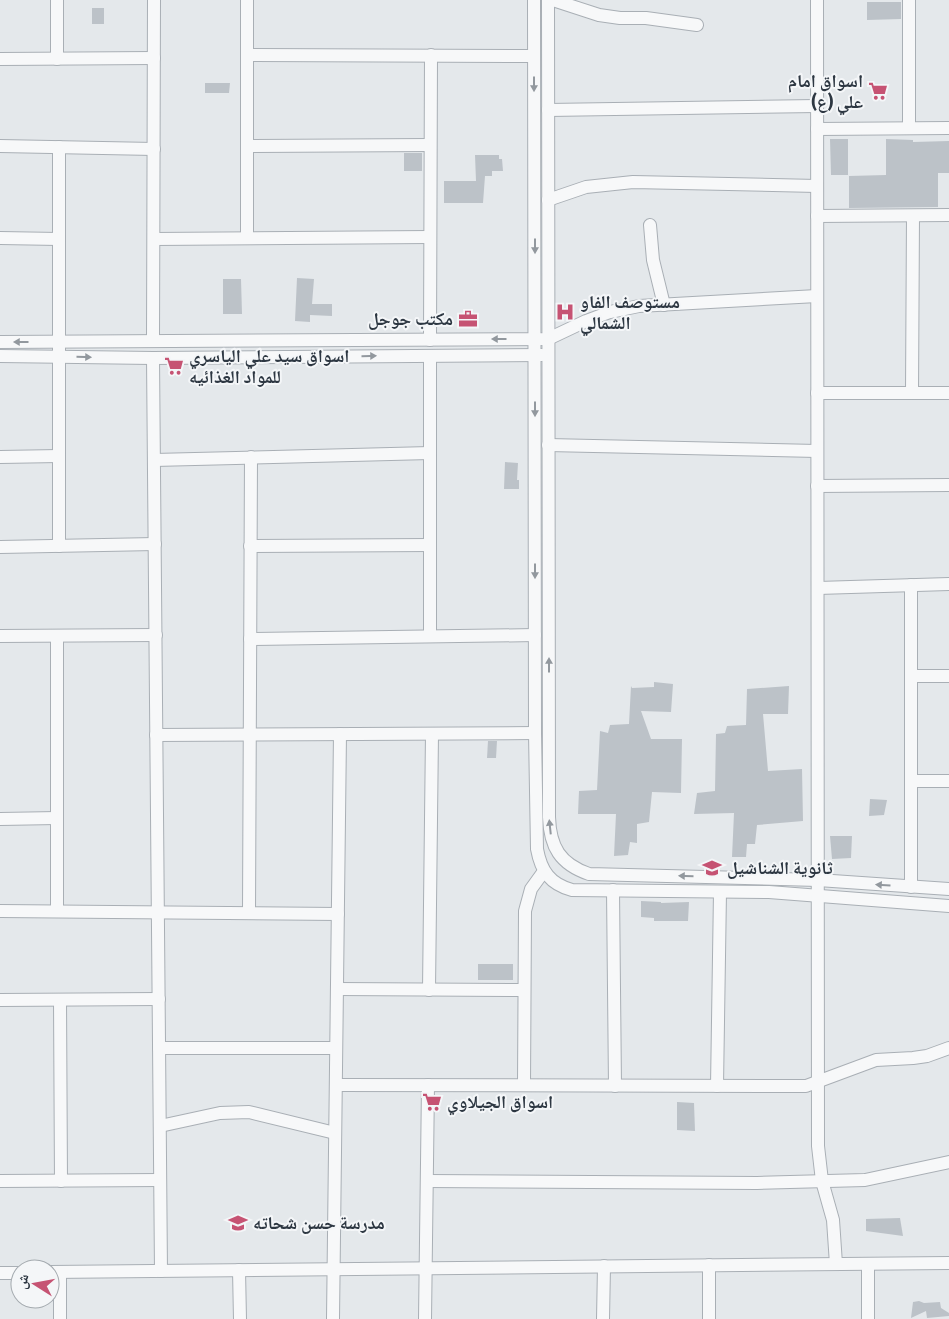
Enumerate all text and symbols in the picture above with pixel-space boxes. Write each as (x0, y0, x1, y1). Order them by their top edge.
place label: اسواق امام علي (ع) (788, 70, 863, 116)
one-way arrow (530, 76, 538, 92)
supermarket icon: اسواق امام علي (ع) (867, 80, 889, 102)
one-way arrow (531, 238, 539, 254)
place label: مستوصف الفاو الشمالي (580, 291, 680, 337)
hospital icon: مستوصف الفاو الشمالي (554, 301, 576, 323)
place label: مكتب جوجل (368, 308, 453, 330)
office icon: مكتب جوجل (457, 308, 479, 330)
one-way arrow (491, 335, 507, 343)
one-way arrow (13, 338, 29, 346)
place label: اسواق سيد علي الياسري للمواد الغذائيه (189, 345, 349, 388)
one-way arrow (361, 352, 377, 360)
one-way arrow (76, 353, 92, 361)
supermarket icon: اسواق سيد علي الياسري للمواد الغذائيه (163, 355, 185, 377)
one-way arrow (531, 401, 539, 417)
one-way arrow (531, 563, 539, 579)
one-way arrow (545, 657, 553, 673)
one-way arrow (546, 819, 554, 835)
school or university icon: ثانوية الشناشيل (701, 857, 723, 879)
place label: ثانوية الشناشيل (727, 857, 833, 879)
one-way arrow (677, 872, 693, 880)
one-way arrow (875, 880, 891, 888)
supermarket icon: اسواق الجيلاوي (421, 1091, 443, 1113)
place label: اسواق الجيلاوي (447, 1091, 553, 1116)
school or university icon: مدرسة حسن شحاته (227, 1212, 249, 1234)
place label: مدرسة حسن شحاته (253, 1212, 385, 1234)
north arrow (10, 1259, 60, 1309)
text: ش (13, 1273, 33, 1291)

